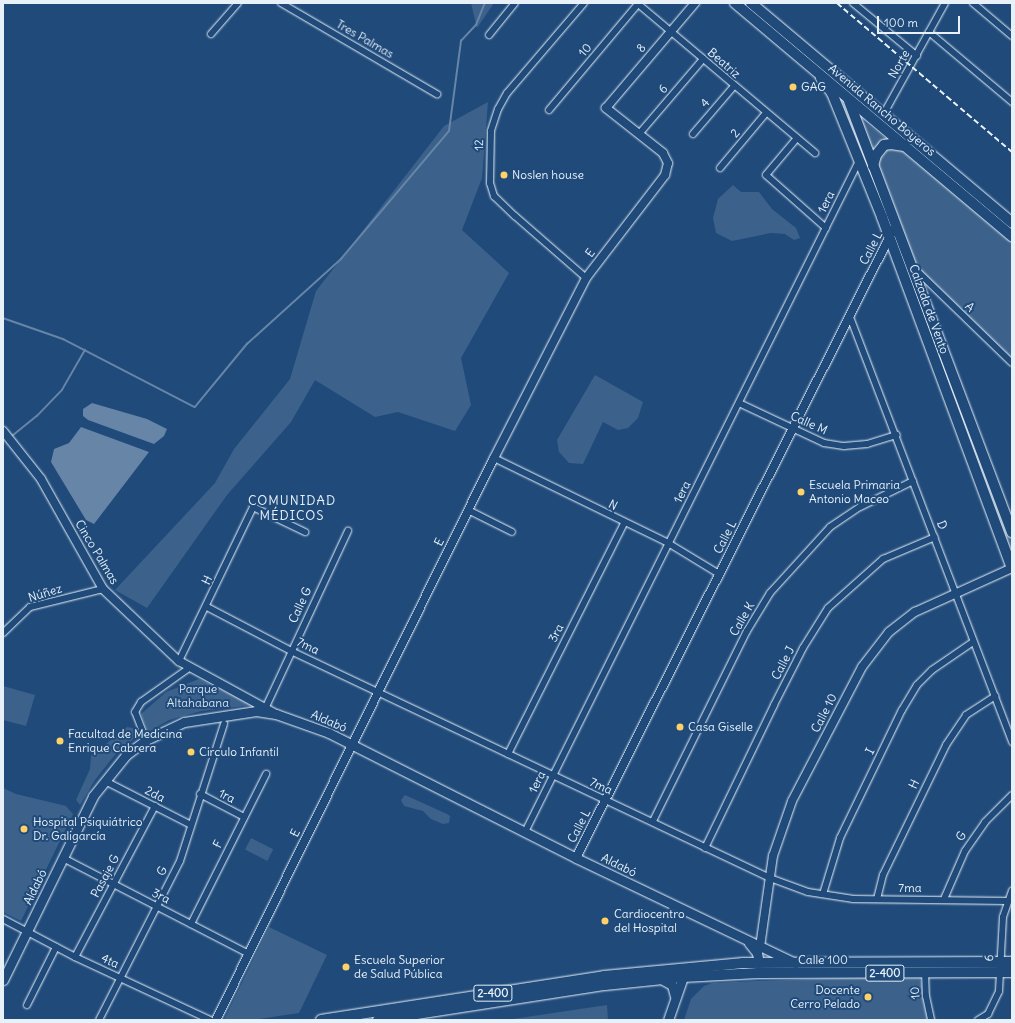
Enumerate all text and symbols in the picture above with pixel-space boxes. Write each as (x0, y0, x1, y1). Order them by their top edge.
scale bar (879, 8, 962, 34)
text: 100 m (884, 15, 918, 30)
street label: Tres Palmas (334, 17, 396, 61)
street label: 10 (575, 41, 595, 59)
street label: 8 (633, 41, 649, 55)
street label: Beatriz (705, 45, 743, 81)
street label: Norte (885, 47, 913, 81)
street label: Avenida Rancho Boyeros (826, 61, 938, 159)
place label: GAG (801, 80, 826, 94)
street label: 6 (655, 82, 671, 96)
marker: GAG (788, 82, 798, 92)
street label: 4 (697, 96, 713, 110)
street label: 2 (727, 126, 743, 140)
street label: 12 (472, 139, 486, 151)
place label: Noslen house (512, 168, 584, 182)
marker: Noslen house (499, 170, 509, 180)
street label: 1era (815, 189, 837, 215)
street label: Calle L (856, 229, 886, 267)
street label: E (582, 246, 598, 260)
street label: Calzada de Vento (906, 262, 952, 356)
street label: A (962, 299, 978, 315)
street label: Calle M (788, 408, 830, 438)
place label: Escuela Primaria Antonio Maceo (809, 478, 900, 506)
street label: 1era (670, 479, 694, 505)
marker: Escuela Primaria Antonio Maceo (796, 487, 806, 497)
district label: COMUNIDAD MÉDICOS (248, 494, 336, 525)
street label: N (606, 497, 620, 513)
street label: Cinco Palmas (72, 517, 122, 587)
street label: Calle L (710, 518, 740, 556)
street label: D (934, 518, 950, 532)
street label: E (431, 536, 447, 548)
street label: H (199, 573, 215, 587)
street label: Núñez (26, 581, 64, 605)
street label: Calle G (285, 585, 315, 625)
street label: Calle K (727, 599, 757, 639)
street label: 3ra (545, 622, 567, 644)
street label: 7ma (294, 635, 322, 657)
street label: Calle J (768, 644, 798, 682)
park label: Parque Altahabana (167, 682, 229, 710)
street label: Calle 10 (808, 691, 840, 735)
street label: Aldabó (309, 707, 349, 735)
place label: Casa Giselle (688, 720, 753, 734)
marker: Casa Giselle (675, 722, 685, 732)
place label: Facultad de Medicina Enrique Cabrera (68, 727, 182, 755)
marker: Facultad de Medicina Enrique Cabrera (55, 736, 65, 746)
place label: Círculo Infantil (199, 745, 279, 759)
street label: I (862, 745, 878, 757)
marker: Círculo Infantil (186, 747, 196, 757)
street label: 1era (526, 769, 548, 795)
street label: 7ma (587, 775, 615, 797)
street label: H (906, 777, 922, 791)
street label: 2da (143, 783, 167, 805)
street label: 1ra (216, 786, 238, 806)
street label: Calle L (564, 807, 594, 845)
place label: Hospital Psiquiátrico Dr. Galigarcía (33, 815, 143, 843)
marker: Hospital Psiquiátrico Dr. Galigarcía (18, 823, 30, 835)
street label: E (287, 827, 303, 839)
street label: G (953, 828, 969, 844)
street label: F (210, 838, 226, 850)
street label: Aldabó (599, 850, 639, 880)
street label: Pasaje G (88, 852, 122, 900)
street label: G (154, 864, 170, 878)
street label: Aldabó (20, 867, 50, 907)
street label: 7ma (898, 881, 922, 895)
street label: 3ra (150, 885, 172, 907)
place label: Cardiocentro del Hospital (614, 907, 685, 935)
marker: Cardiocentro del Hospital (599, 915, 611, 927)
street label: 4ta (99, 951, 121, 971)
place label: Escuela Superior de Salud Pública (354, 953, 445, 981)
street label: Calle 100 (798, 953, 848, 967)
street label: 6 (982, 954, 996, 962)
marker: Escuela Superior de Salud Pública (341, 962, 351, 972)
road number: 2-400 (865, 964, 905, 982)
place label: Docente Cerro Pelado (790, 983, 860, 1011)
road number: 2-400 (473, 984, 513, 1002)
street label: 10 (907, 986, 923, 1000)
marker: Docente Cerro Pelado (863, 992, 873, 1002)

